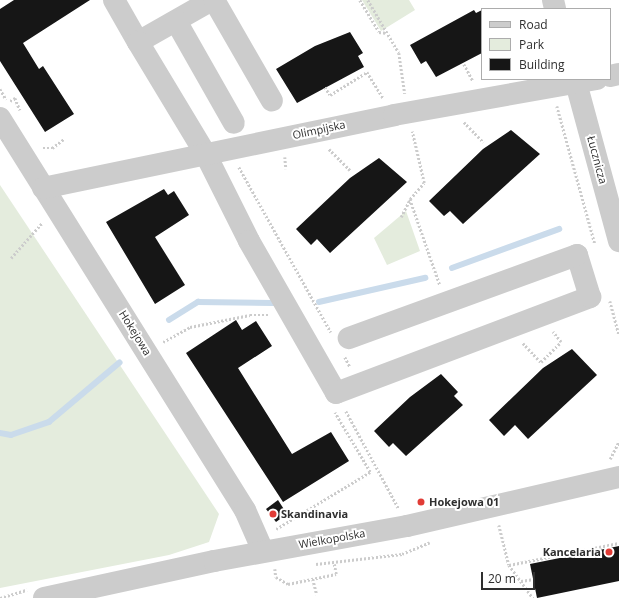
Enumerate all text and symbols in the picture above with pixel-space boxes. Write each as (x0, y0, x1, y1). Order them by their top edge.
legend (481, 8, 611, 80)
text: Road (519, 16, 548, 33)
text: Park (519, 36, 544, 53)
text: Building (519, 56, 564, 73)
street label: Olimpijska (291, 118, 347, 142)
street label: Łucznicza (584, 135, 610, 185)
street label: Hokejowa (116, 308, 154, 358)
place label: Hokejowa 01 (429, 495, 499, 509)
marker: Hokejowa 01 (416, 497, 426, 507)
place label: Skandinavia (281, 507, 348, 521)
marker: Skandinavia (268, 509, 278, 519)
street label: Wielkopolska (298, 527, 366, 551)
place label: Kancelaria (543, 545, 601, 559)
marker: Kancelaria (604, 547, 614, 557)
scale bar (483, 564, 537, 590)
text: 20 m (488, 570, 516, 587)

